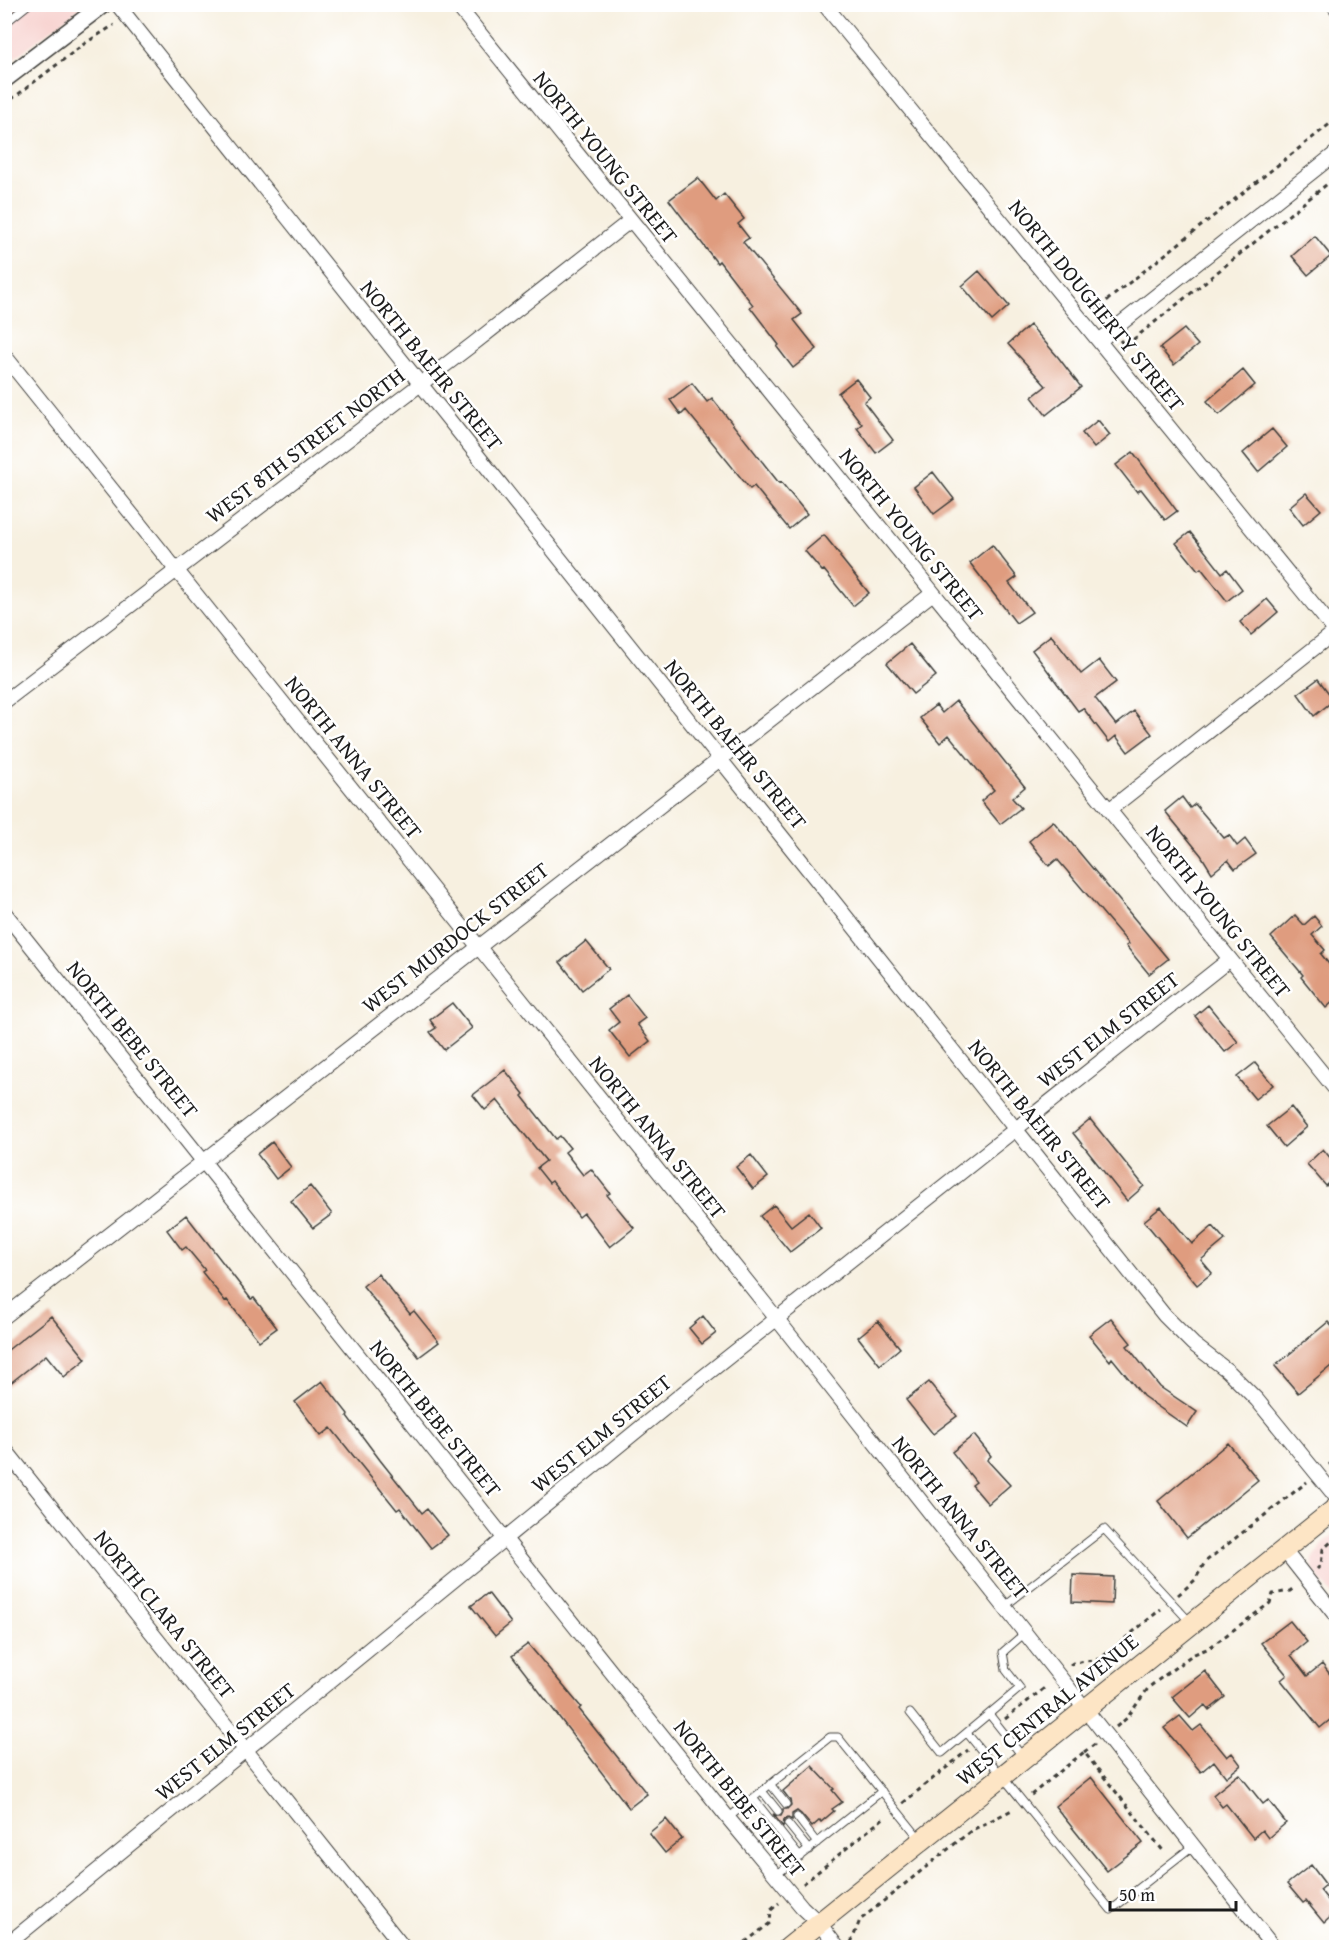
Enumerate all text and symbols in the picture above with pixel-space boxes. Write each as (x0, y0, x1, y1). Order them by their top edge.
street label: NORTH YOUNG STREET (526, 64, 686, 250)
street label: NORTH DOUGHERTY STREET (1001, 192, 1193, 418)
street label: NORTH BAEHR STREET (353, 273, 511, 457)
street label: WEST 8TH STREET NORTH (199, 359, 411, 531)
street label: NORTH YOUNG STREET (832, 441, 992, 627)
street label: NORTH BAEHR STREET (657, 652, 815, 836)
street label: NORTH ANNA STREET (278, 668, 430, 846)
street label: NORTH YOUNG STREET (1139, 818, 1299, 1004)
street label: WEST MURDOCK STREET (355, 854, 555, 1020)
street label: NORTH BEBE STREET (59, 953, 207, 1125)
street label: WEST ELM STREET (1030, 963, 1186, 1095)
street label: NORTH BAEHR STREET (961, 1032, 1119, 1216)
street label: NORTH ANNA STREET (582, 1048, 734, 1226)
street label: NORTH BEBE STREET (362, 1332, 510, 1504)
street label: WEST ELM STREET (524, 1366, 678, 1500)
street label: NORTH ANNA STREET (885, 1428, 1037, 1606)
street label: NORTH CLARA STREET (87, 1523, 243, 1705)
street label: WEST CENTRAL AVENUE (949, 1625, 1145, 1793)
street label: WEST ELM STREET (148, 1674, 302, 1808)
street label: NORTH BEBE STREET (666, 1712, 814, 1884)
scale bar (1110, 1874, 1236, 1912)
text: 50 m (1119, 1881, 1155, 1908)

